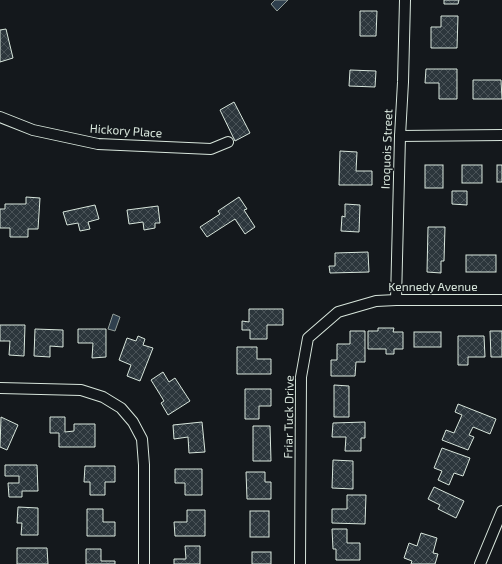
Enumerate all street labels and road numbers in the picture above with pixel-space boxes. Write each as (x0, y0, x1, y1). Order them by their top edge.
street label: Iroquois Street (378, 108, 394, 189)
street label: Hickory Place (89, 120, 163, 140)
street label: Kennedy Avenue (388, 279, 478, 293)
street label: Friar Tuck Drive (280, 375, 296, 459)

